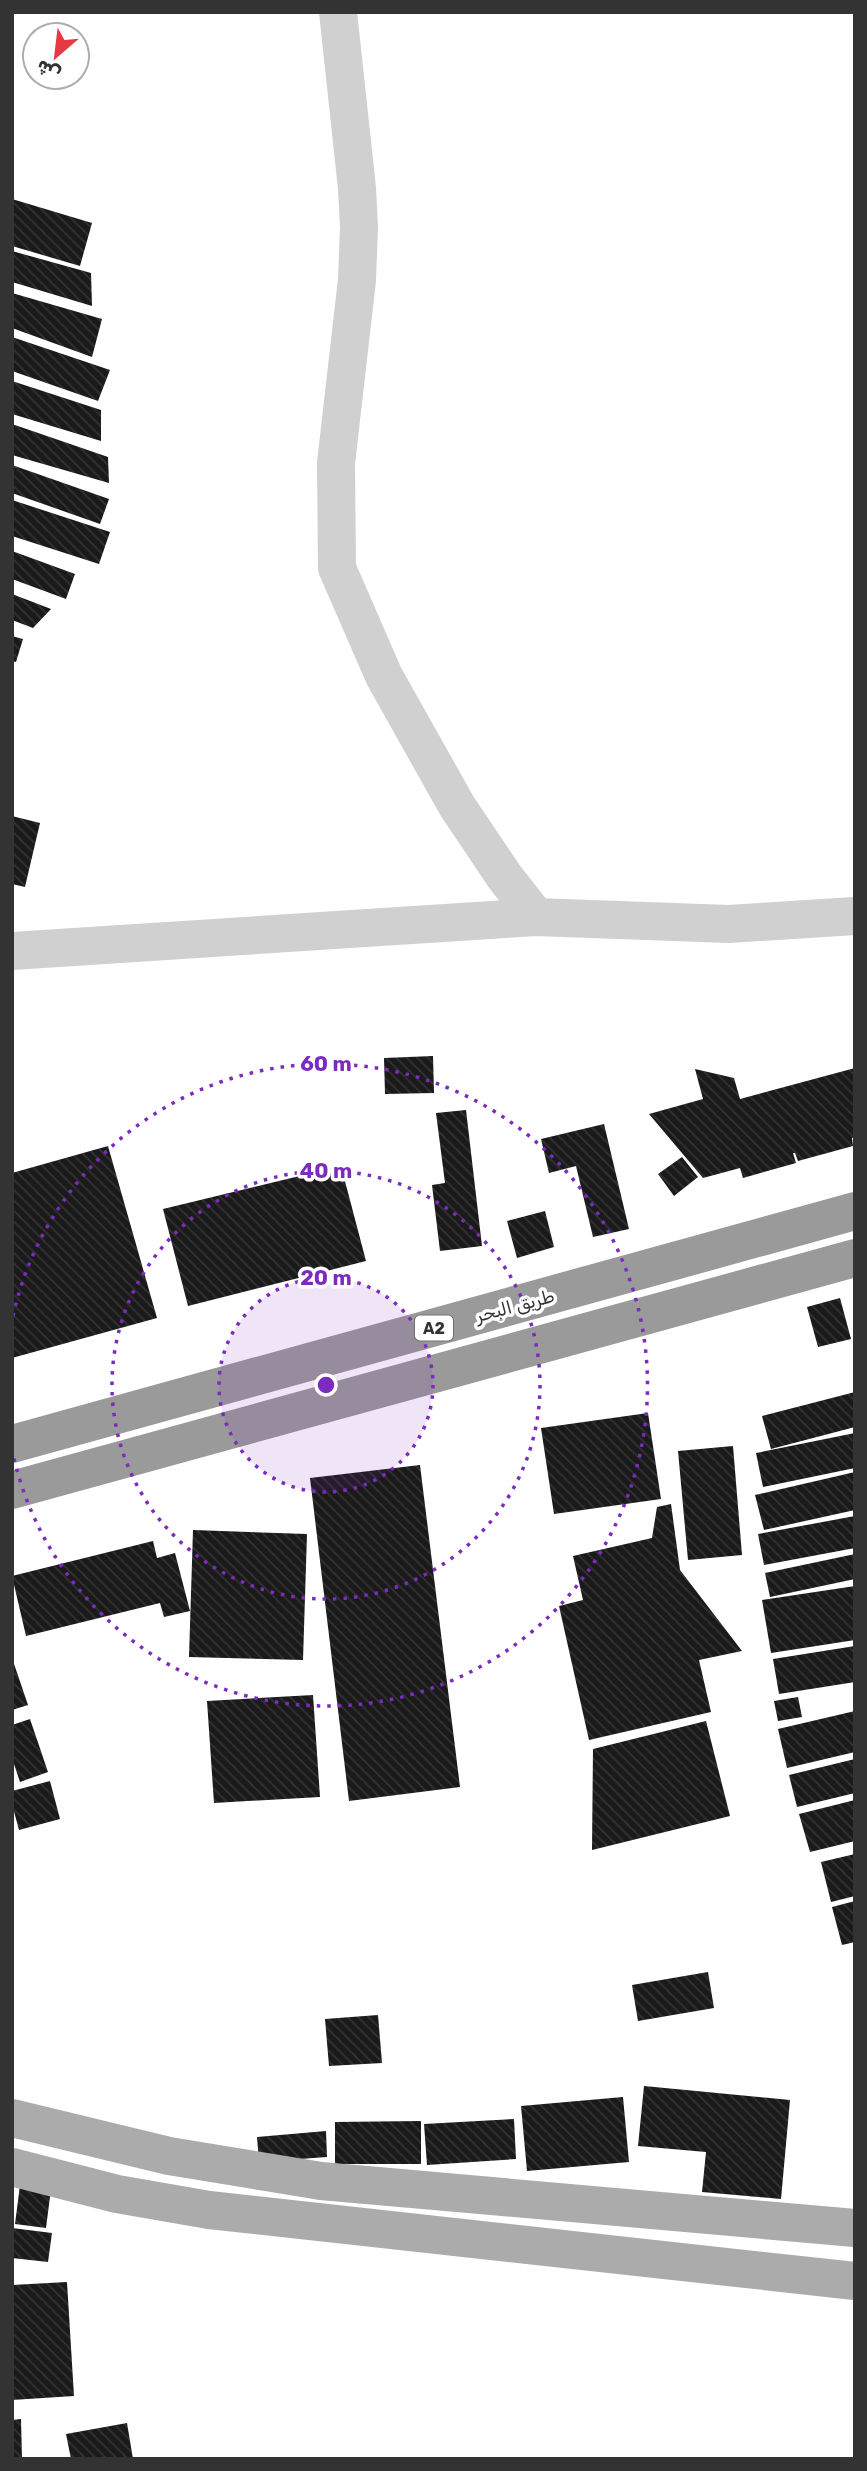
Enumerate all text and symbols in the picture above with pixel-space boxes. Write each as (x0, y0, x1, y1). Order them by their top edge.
north arrow (21, 21, 91, 91)
text: ش (32, 55, 64, 86)
text: 60 m (300, 1051, 352, 1076)
text: 40 m (300, 1158, 352, 1183)
text: 20 m (300, 1265, 352, 1290)
street label: طريق البحر (472, 1285, 557, 1327)
road number: A2 (415, 1316, 453, 1340)
centre of rings (314, 1373, 338, 1397)

